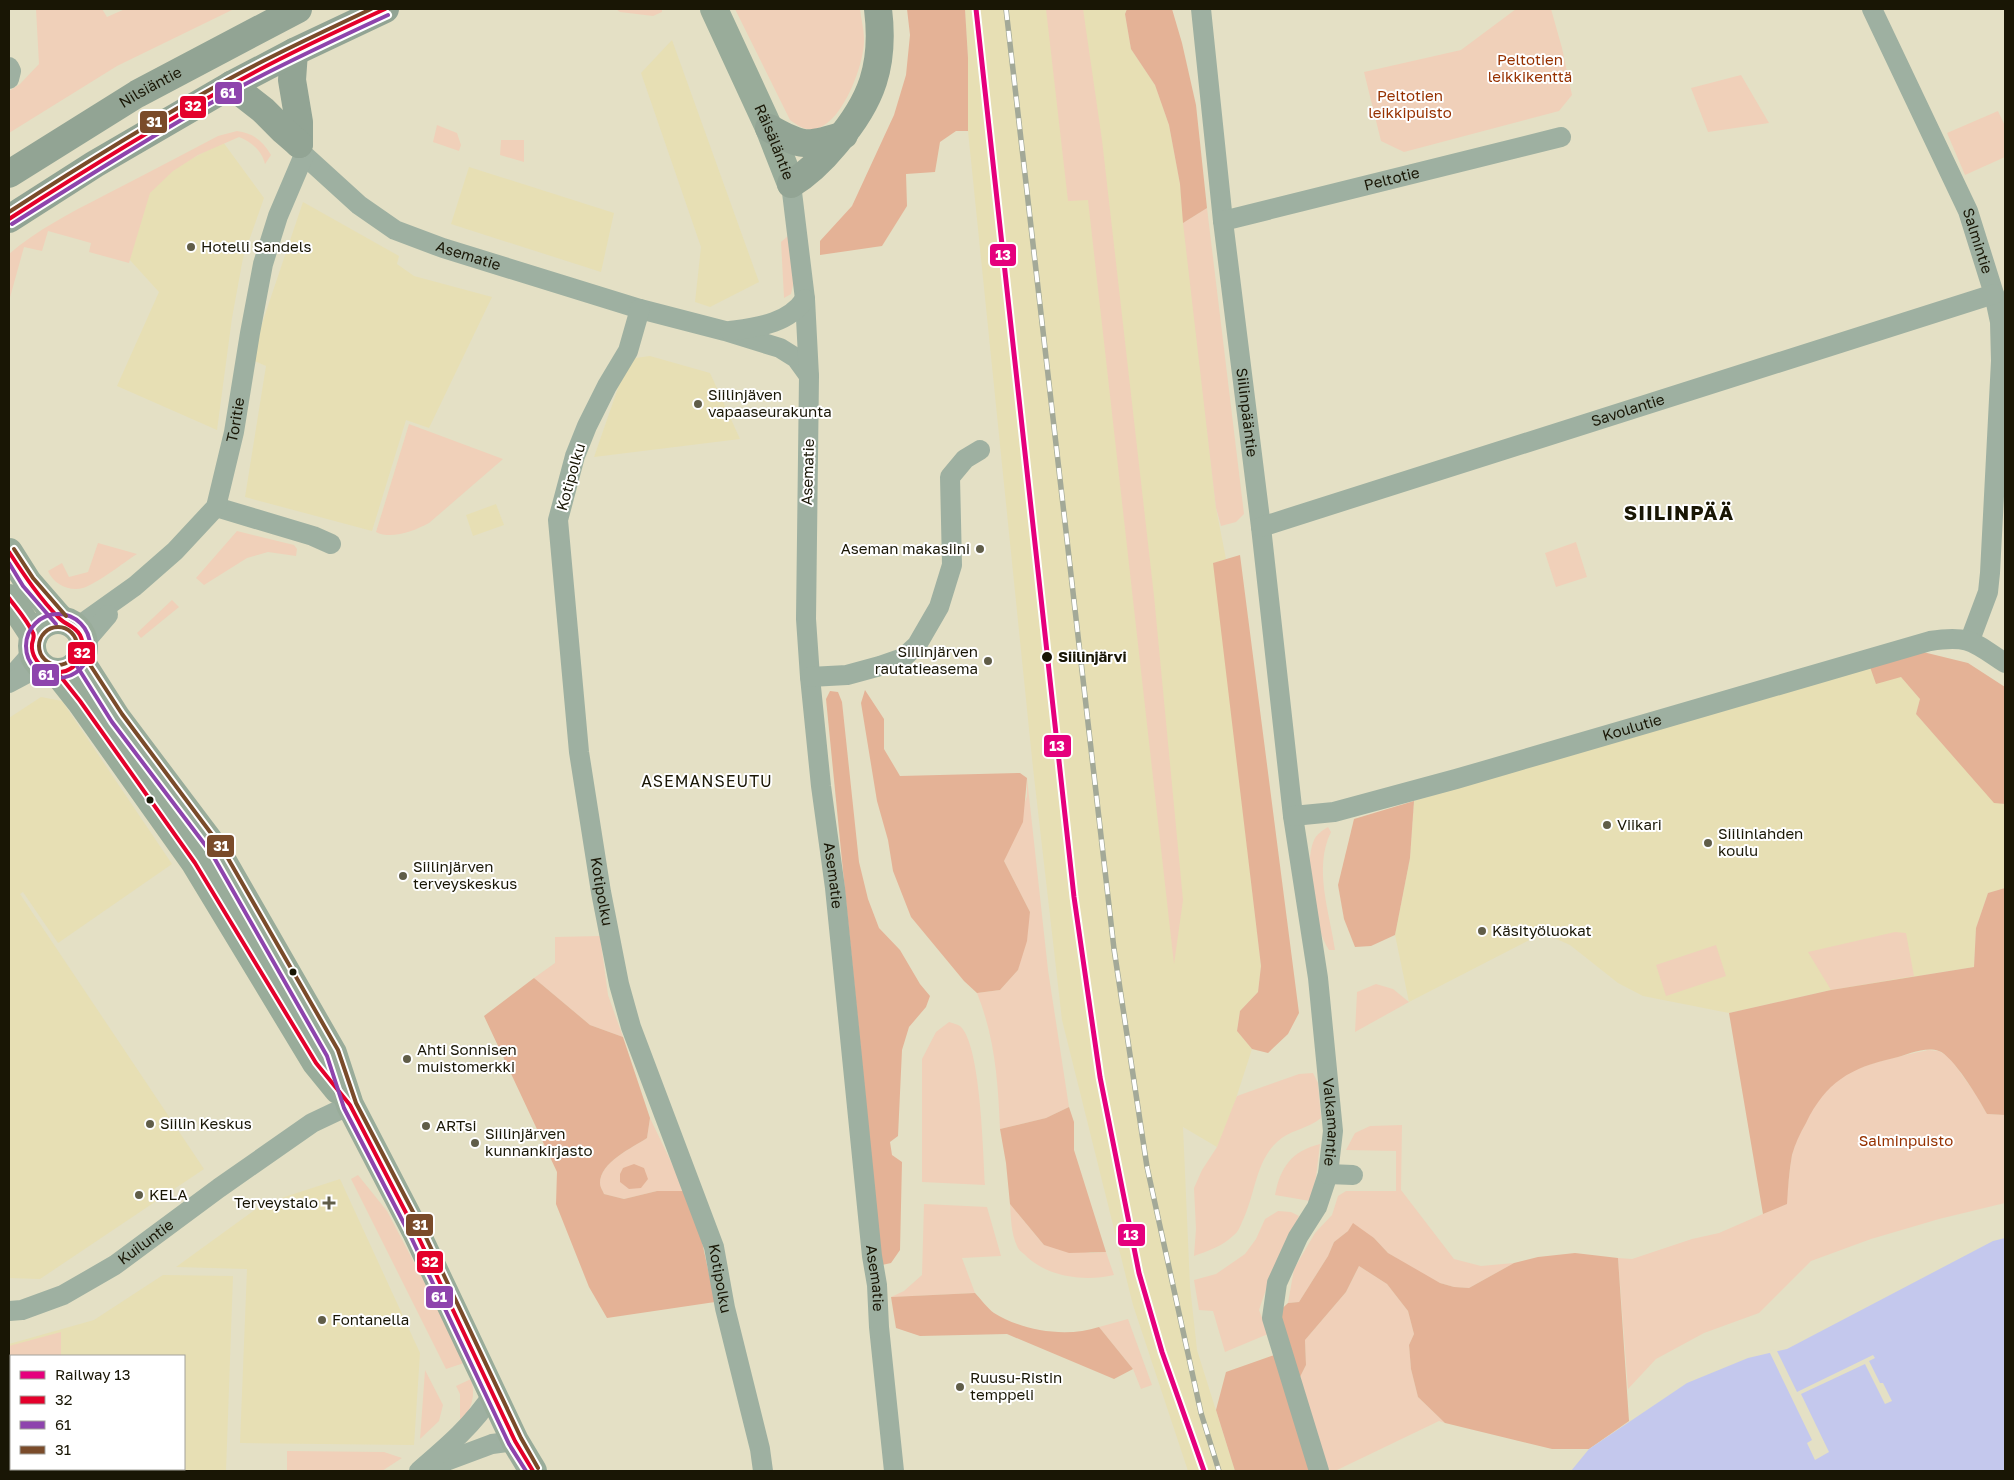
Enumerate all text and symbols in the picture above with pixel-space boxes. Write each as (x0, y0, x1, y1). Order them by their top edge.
park label: Peltotien leikkikenttä (1488, 50, 1572, 85)
street label: Nilsiäntie (115, 62, 185, 111)
line badge: 61 (214, 81, 243, 105)
text: 61 (220, 84, 236, 101)
park label: Peltotien leikkipuisto (1368, 86, 1452, 121)
line badge: 32 (179, 95, 207, 119)
text: 32 (184, 97, 202, 114)
street label: Räisäläntie (751, 101, 799, 182)
line badge: 31 (139, 110, 168, 134)
text: 31 (146, 113, 162, 130)
street label: Peltotie (1362, 162, 1422, 194)
street label: Salmintie (1960, 205, 1997, 276)
street label: Asematie (434, 236, 504, 273)
place label: Hotelli Sandels (201, 237, 311, 255)
marker: Hotelli Sandels (185, 241, 197, 253)
line badge: 13 (989, 243, 1017, 267)
text: 13 (995, 246, 1011, 263)
street label: Siilinpääntie (1233, 367, 1262, 458)
place label: Siilinjäven vapaaseurakunta (708, 385, 832, 420)
street label: Savolantie (1589, 389, 1667, 430)
street label: Toritie (222, 396, 248, 444)
marker: Siilinjäven vapaaseurakunta (692, 398, 704, 410)
street label: Asematie (797, 438, 817, 506)
street label: Kotipolku (552, 441, 588, 513)
district label: SIILINPÄÄ (1624, 500, 1734, 524)
place label: Aseman makasiini (841, 539, 970, 557)
marker: Aseman makasiini (974, 543, 986, 555)
line badge: 32 (67, 641, 96, 665)
place label: Siilinjärven rautatieasema (875, 642, 978, 677)
text: 32 (73, 644, 91, 661)
place label: Siilinjärvi (1058, 647, 1127, 665)
marker: Siilinjärvi (1040, 650, 1054, 664)
marker: Siilinjärven rautatieasema (982, 655, 994, 667)
line badge: 61 (31, 663, 60, 687)
text: 61 (38, 666, 54, 683)
street label: Koulutie (1600, 710, 1664, 744)
line badge: 13 (1043, 734, 1072, 758)
text: 13 (1049, 737, 1065, 754)
district label: ASEMANSEUTU (641, 771, 773, 791)
unlabelled marker (145, 795, 155, 805)
place label: Viikari (1617, 815, 1662, 833)
marker: Viikari (1601, 819, 1613, 831)
place label: Siilinlahden koulu (1718, 824, 1803, 859)
line badge: 31 (206, 834, 235, 858)
text: 31 (213, 837, 229, 854)
marker: Siilinlahden koulu (1702, 837, 1714, 849)
street label: Asematie (821, 841, 847, 910)
street label: Kotipolku (588, 856, 617, 927)
place label: Siilinjärven terveyskeskus (413, 857, 517, 892)
marker: Siilinjärven terveyskeskus (397, 870, 409, 882)
place label: Käsityöluokat (1492, 921, 1592, 939)
marker: Käsityöluokat (1476, 925, 1488, 937)
unlabelled marker (288, 967, 298, 977)
place label: Ahti Sonnisen muistomerkki (417, 1040, 517, 1075)
marker: Ahti Sonnisen muistomerkki (401, 1053, 413, 1065)
street label: Valkamantie (1320, 1077, 1343, 1168)
place label: Siilin Keskus (160, 1114, 252, 1132)
place label: ARTsi (436, 1116, 476, 1134)
marker: Siilin Keskus (144, 1118, 156, 1130)
marker: ARTsi (420, 1120, 432, 1132)
place label: Siilinjärven kunnankirjasto (485, 1124, 593, 1159)
park label: Salminpuisto (1859, 1131, 1953, 1149)
marker: Siilinjärven kunnankirjasto (469, 1137, 481, 1149)
place label: KELA (149, 1185, 188, 1203)
marker: KELA (133, 1189, 145, 1201)
place label: Terveystalo (234, 1193, 318, 1211)
marker: Terveystalo (322, 1196, 336, 1210)
line badge: 31 (405, 1213, 434, 1237)
street label: Kuiluntie (114, 1215, 177, 1268)
text: 31 (412, 1216, 428, 1233)
line badge: 13 (1117, 1223, 1146, 1247)
text: 13 (1123, 1226, 1139, 1243)
street label: Kotipolku (706, 1242, 736, 1315)
street label: Asematie (863, 1244, 888, 1312)
line badge: 32 (416, 1250, 444, 1274)
text: 32 (421, 1253, 439, 1270)
line badge: 61 (425, 1285, 454, 1309)
text: 61 (431, 1288, 447, 1305)
place label: Fontanella (332, 1310, 409, 1328)
marker: Fontanella (316, 1314, 328, 1326)
legend (10, 1355, 185, 1470)
text: Railway 13 (55, 1365, 130, 1383)
place label: Ruusu-Ristin temppeli (970, 1368, 1062, 1403)
marker: Ruusu-Ristin temppeli (954, 1381, 966, 1393)
text: 32 (55, 1390, 72, 1408)
text: 61 (55, 1415, 71, 1433)
text: 31 (55, 1440, 71, 1458)

